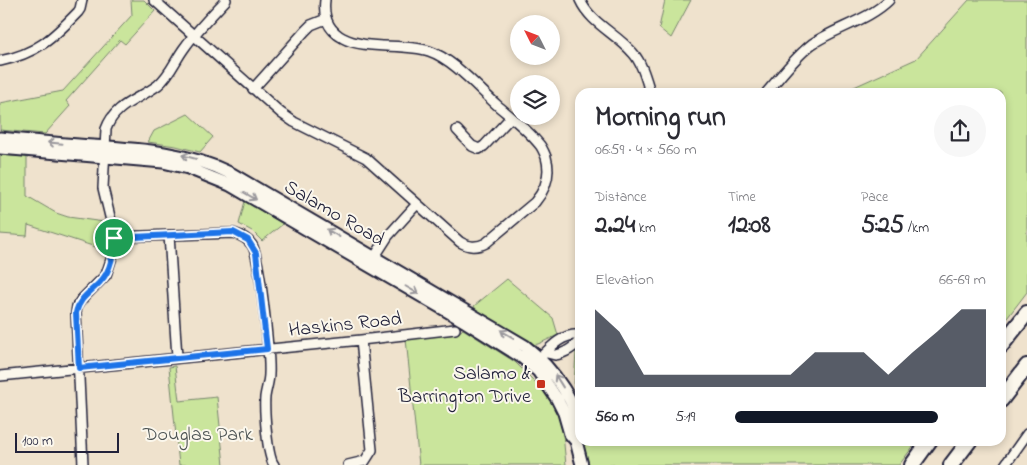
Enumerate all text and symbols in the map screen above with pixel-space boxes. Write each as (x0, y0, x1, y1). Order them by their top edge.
north arrow (510, 15, 560, 65)
map controls (510, 15, 560, 125)
button: layers (510, 75, 560, 125)
text: Morning run (595, 98, 726, 139)
button: share (934, 105, 986, 157)
one-way arrow (48, 138, 64, 147)
text: 06:59 · 4 × 560 m (595, 138, 697, 162)
one-way arrow (182, 152, 198, 162)
street label: Salamo Road (278, 174, 390, 255)
text: Distance (595, 187, 647, 208)
text: Time (728, 187, 756, 208)
text: Pace (861, 187, 888, 208)
one-way arrow (243, 192, 257, 202)
text: 2.24 (595, 208, 635, 244)
text: 12:08 (728, 208, 771, 244)
text: 5:25 (861, 208, 904, 244)
pin (93, 217, 135, 259)
text: km (635, 218, 656, 239)
text: /km (904, 218, 929, 239)
icon: arrive (100, 224, 128, 252)
one-way arrow (326, 227, 340, 237)
text: Elevation (595, 268, 654, 292)
text: 66–69 m (939, 268, 986, 292)
one-way arrow (405, 286, 419, 296)
street label: Haskins Road (287, 305, 403, 346)
one-way arrow (500, 329, 514, 339)
place label: Salamo & Barrington Drive (397, 360, 531, 413)
one-way arrow (553, 375, 563, 389)
marker: Salamo & Barrington Drive (535, 378, 547, 390)
text: 560 m (595, 405, 635, 429)
text: 5:19 (675, 405, 695, 429)
park label: Douglas Park (142, 421, 253, 451)
scale bar (15, 430, 119, 453)
text: 100 m (22, 431, 53, 452)

